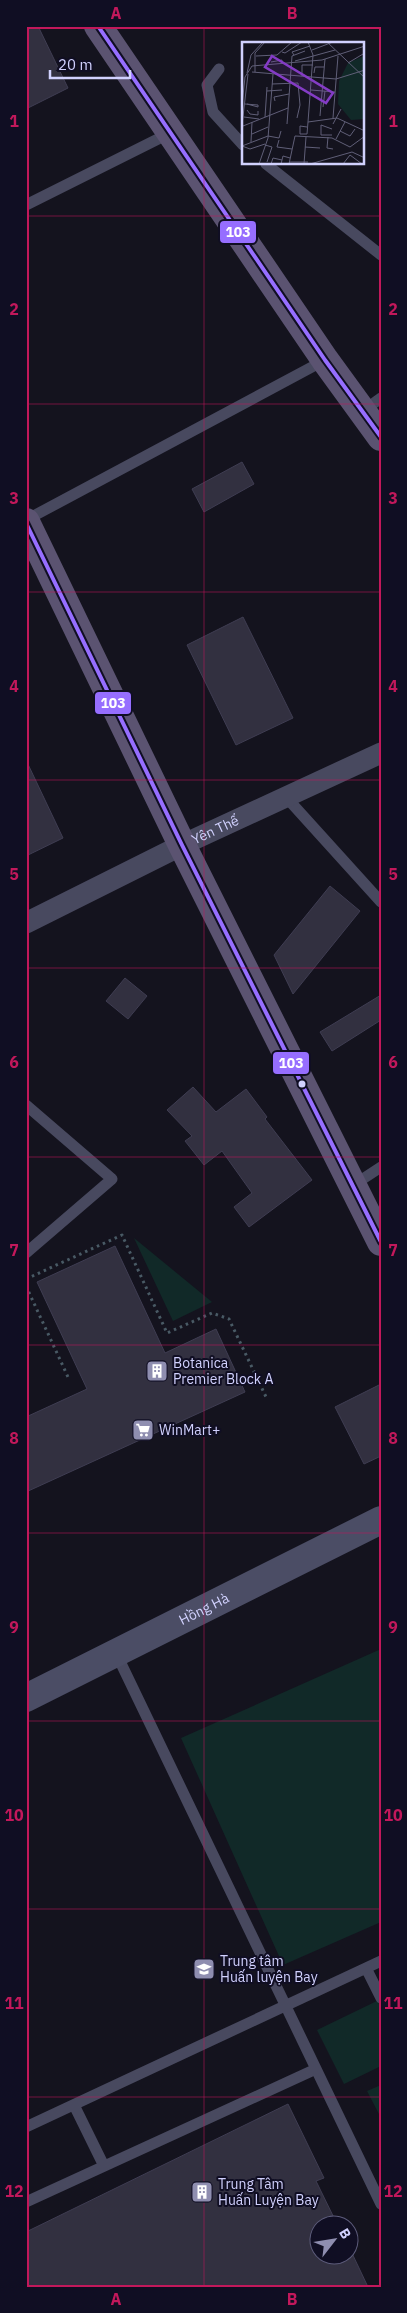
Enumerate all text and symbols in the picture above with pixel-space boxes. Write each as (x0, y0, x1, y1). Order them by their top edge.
text: A (111, 3, 122, 23)
text: B (287, 3, 298, 23)
inset map (242, 42, 364, 165)
scale bar (50, 48, 130, 80)
text: 20 m (58, 55, 93, 74)
text: 1 (9, 111, 19, 131)
text: 1 (388, 111, 398, 131)
line badge: 103 (219, 220, 257, 244)
text: 103 (225, 223, 251, 241)
text: 2 (9, 299, 19, 319)
text: 2 (388, 299, 398, 319)
text: 3 (9, 488, 19, 508)
text: 3 (388, 488, 398, 508)
text: 4 (9, 676, 19, 696)
text: 4 (388, 676, 398, 696)
line badge: 103 (94, 691, 132, 715)
text: 103 (100, 694, 126, 712)
street label: Yên Thế (189, 811, 242, 848)
text: 5 (9, 864, 19, 884)
text: 5 (388, 864, 398, 884)
line badge: 103 (272, 1051, 310, 1075)
text: 6 (9, 1052, 19, 1072)
text: 6 (388, 1052, 398, 1072)
text: 103 (278, 1054, 304, 1072)
unlabelled marker (297, 1079, 307, 1089)
text: 7 (9, 1240, 19, 1260)
text: 7 (388, 1240, 398, 1260)
place label: Botanica Premier Block A (173, 1354, 273, 1388)
building icon: Botanica Premier Block A (145, 1359, 169, 1383)
supermarket icon: WinMart+ (131, 1418, 155, 1442)
place label: WinMart+ (159, 1421, 220, 1439)
text: 8 (9, 1428, 19, 1448)
text: 8 (388, 1428, 398, 1448)
street label: Hồng Hà (176, 1588, 232, 1629)
text: 9 (9, 1617, 19, 1637)
text: 9 (388, 1617, 398, 1637)
text: 10 (4, 1805, 24, 1825)
text: 10 (383, 1805, 403, 1825)
place label: Trung tâm Huấn luyện Bay (220, 1952, 318, 1986)
school or university icon: Trung tâm Huấn luyện Bay (192, 1957, 216, 1981)
text: 11 (4, 1993, 24, 2013)
text: 11 (383, 1993, 403, 2013)
place label: Trung Tâm Huấn Luyện Bay (218, 2175, 319, 2209)
building icon: Trung Tâm Huấn Luyện Bay (190, 2180, 214, 2204)
text: 12 (4, 2181, 24, 2201)
text: 12 (383, 2181, 403, 2201)
north arrow (310, 2216, 360, 2266)
text: B (335, 2225, 355, 2242)
text: A (111, 2289, 122, 2309)
text: B (287, 2289, 298, 2309)

